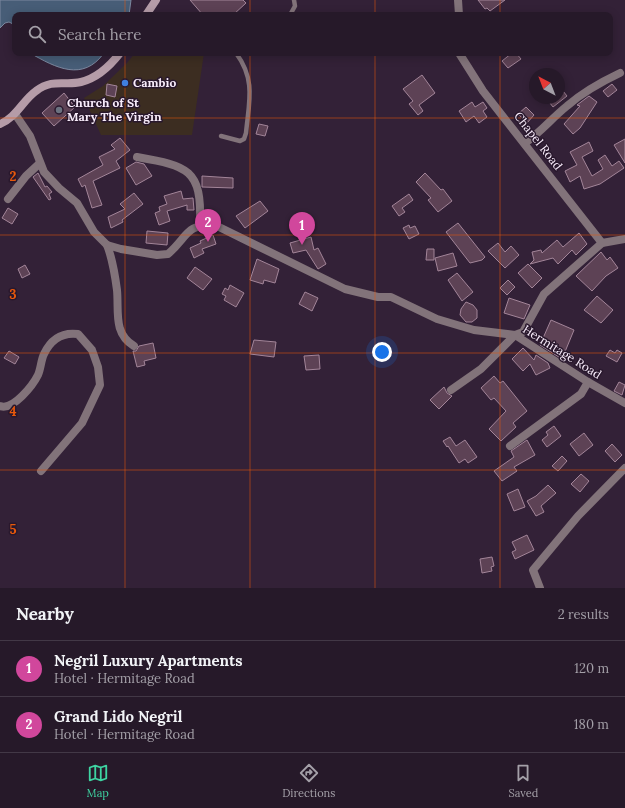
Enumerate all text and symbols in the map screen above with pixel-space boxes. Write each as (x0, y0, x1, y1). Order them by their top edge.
search box (12, 12, 613, 56)
icon: search (26, 23, 48, 45)
text: Search here (58, 25, 141, 44)
north arrow (529, 68, 565, 104)
place label: Cambio (133, 75, 176, 90)
marker: Cambio (120, 78, 130, 88)
place label: Church of St Mary The Virgin (67, 95, 162, 124)
marker: Church of St Mary The Virgin (54, 105, 64, 115)
street label: Chapel Road (511, 109, 566, 173)
text: 2 (10, 168, 17, 185)
pin: 2 (195, 209, 221, 242)
pin: 1 (289, 212, 315, 245)
text: 3 (9, 286, 17, 303)
street label: Hermitage Road (520, 321, 604, 382)
your location (372, 342, 392, 362)
text: 4 (9, 403, 17, 420)
text: 5 (9, 521, 17, 538)
text: Nearby (16, 603, 74, 625)
text: 2 results (558, 606, 609, 623)
text: Negril Luxury Apartments (54, 651, 243, 670)
text: 1 (26, 660, 32, 677)
text: 120 m (574, 660, 609, 677)
text: Hotel · Hermitage Road (54, 670, 195, 687)
text: Grand Lido Negril (54, 707, 182, 726)
text: 2 (26, 716, 32, 733)
text: 180 m (574, 716, 609, 733)
text: Hotel · Hermitage Road (54, 726, 195, 743)
tab: Map (87, 762, 109, 800)
tab: Directions (282, 762, 335, 800)
tab: Saved (509, 762, 538, 800)

